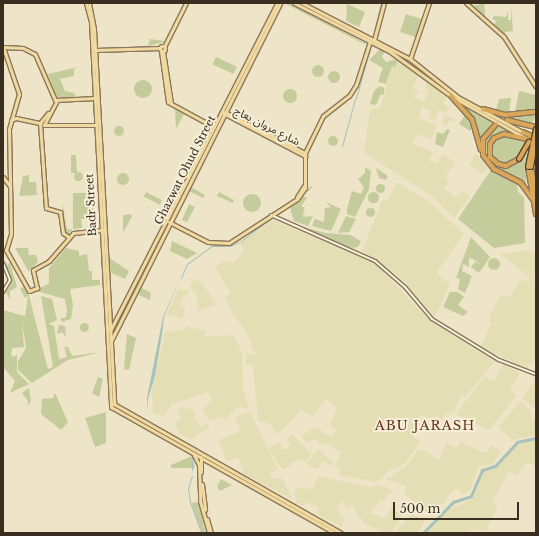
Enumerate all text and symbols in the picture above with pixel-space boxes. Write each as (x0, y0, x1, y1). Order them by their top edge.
street label: شارع مروان بعاج (232, 104, 302, 148)
street label: Ghazwat Ohud Street (152, 113, 218, 227)
street label: Badr Street (83, 173, 99, 237)
district label: ABU JARASH (375, 418, 475, 434)
scale bar (395, 494, 521, 520)
text: 500 m (400, 501, 440, 516)

